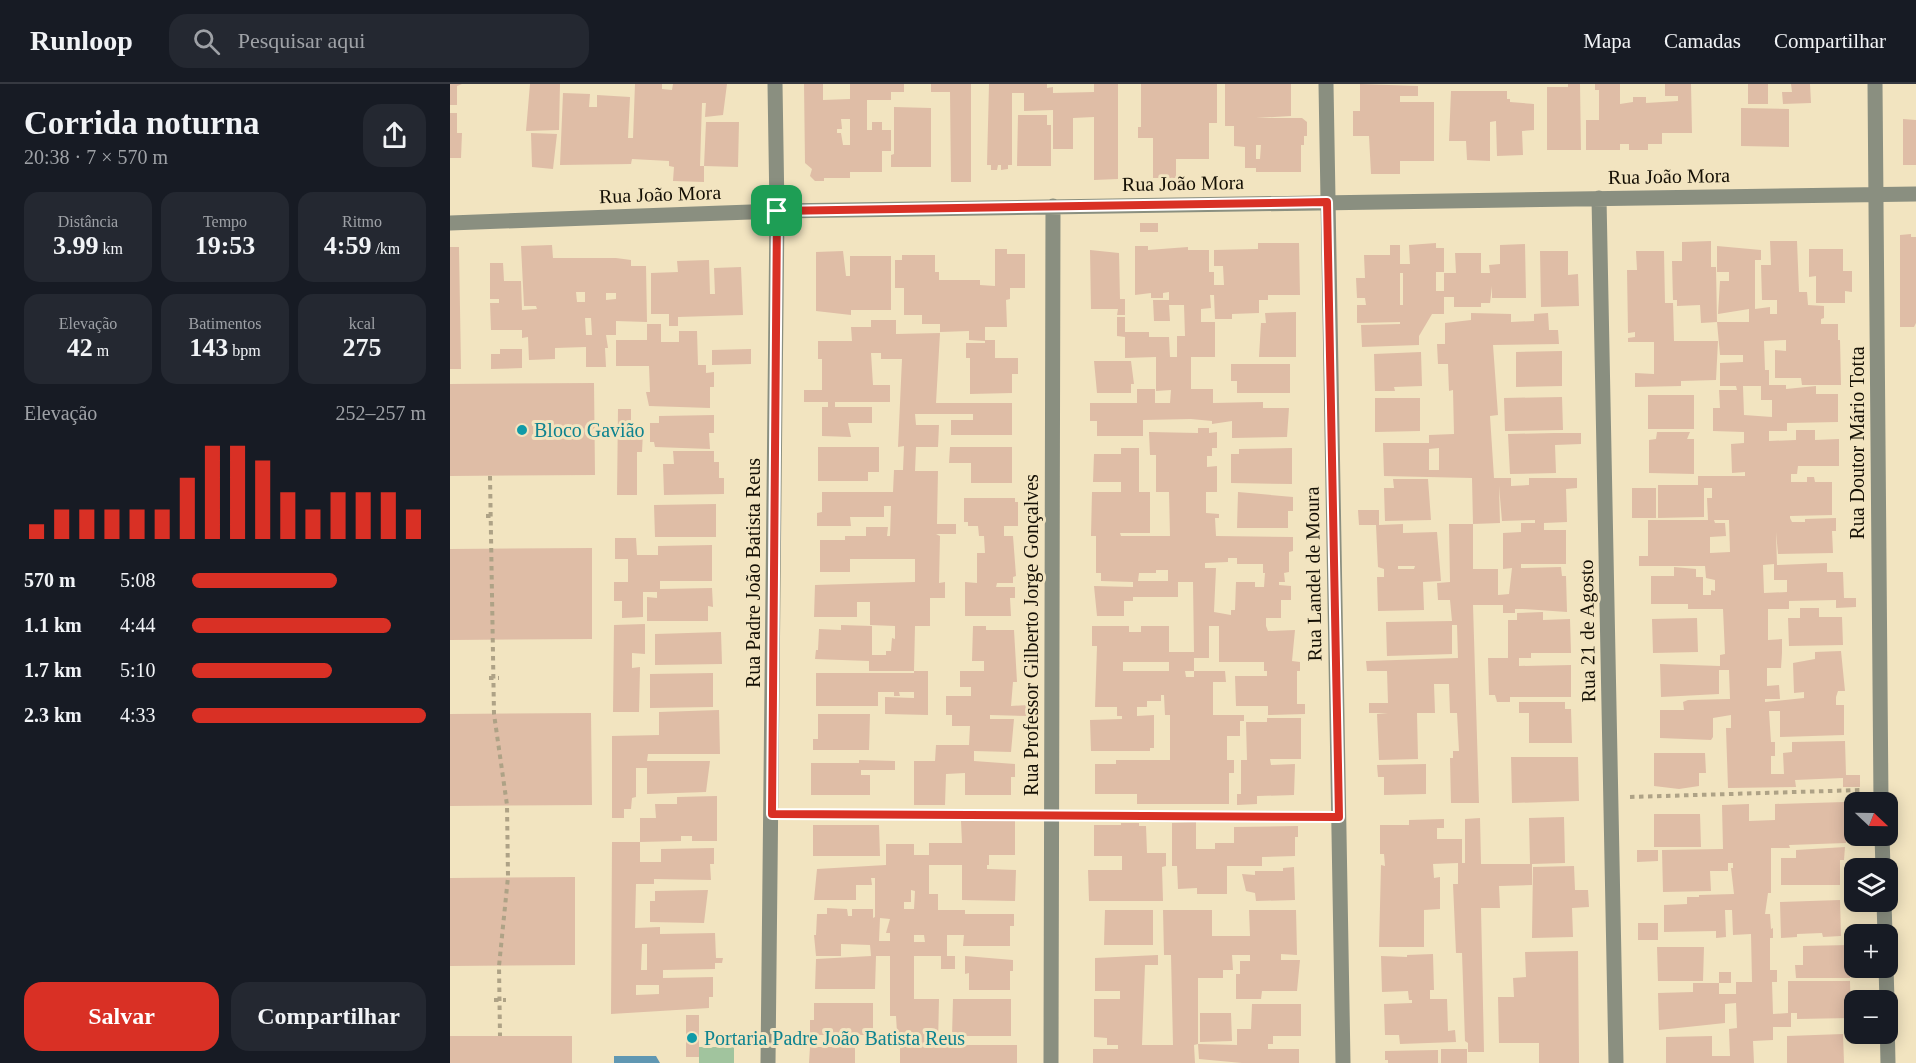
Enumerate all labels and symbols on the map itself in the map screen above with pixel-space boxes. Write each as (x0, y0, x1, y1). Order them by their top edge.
street label: Rua João Mora (1608, 164, 1730, 188)
street label: Rua João Mora (1122, 171, 1244, 195)
street label: Rua João Mora (599, 181, 722, 207)
pin (751, 185, 802, 236)
street label: Rua Doutor Mário Totta (1846, 346, 1868, 540)
place label: Bloco Gavião (534, 419, 645, 441)
marker: Bloco Gavião (515, 423, 529, 437)
street label: Rua Padre João Batista Reus (742, 458, 764, 688)
street label: Rua Professor Gilberto Jorge Gonçalves (1020, 474, 1043, 796)
street label: Rua Landel de Moura (1300, 486, 1326, 662)
street label: Rua 21 de Agosto (1575, 559, 1600, 703)
north arrow (1844, 792, 1898, 846)
place label: Portaria Padre João Batista Reus (704, 1027, 965, 1049)
marker: Portaria Padre João Batista Reus (685, 1031, 699, 1045)

